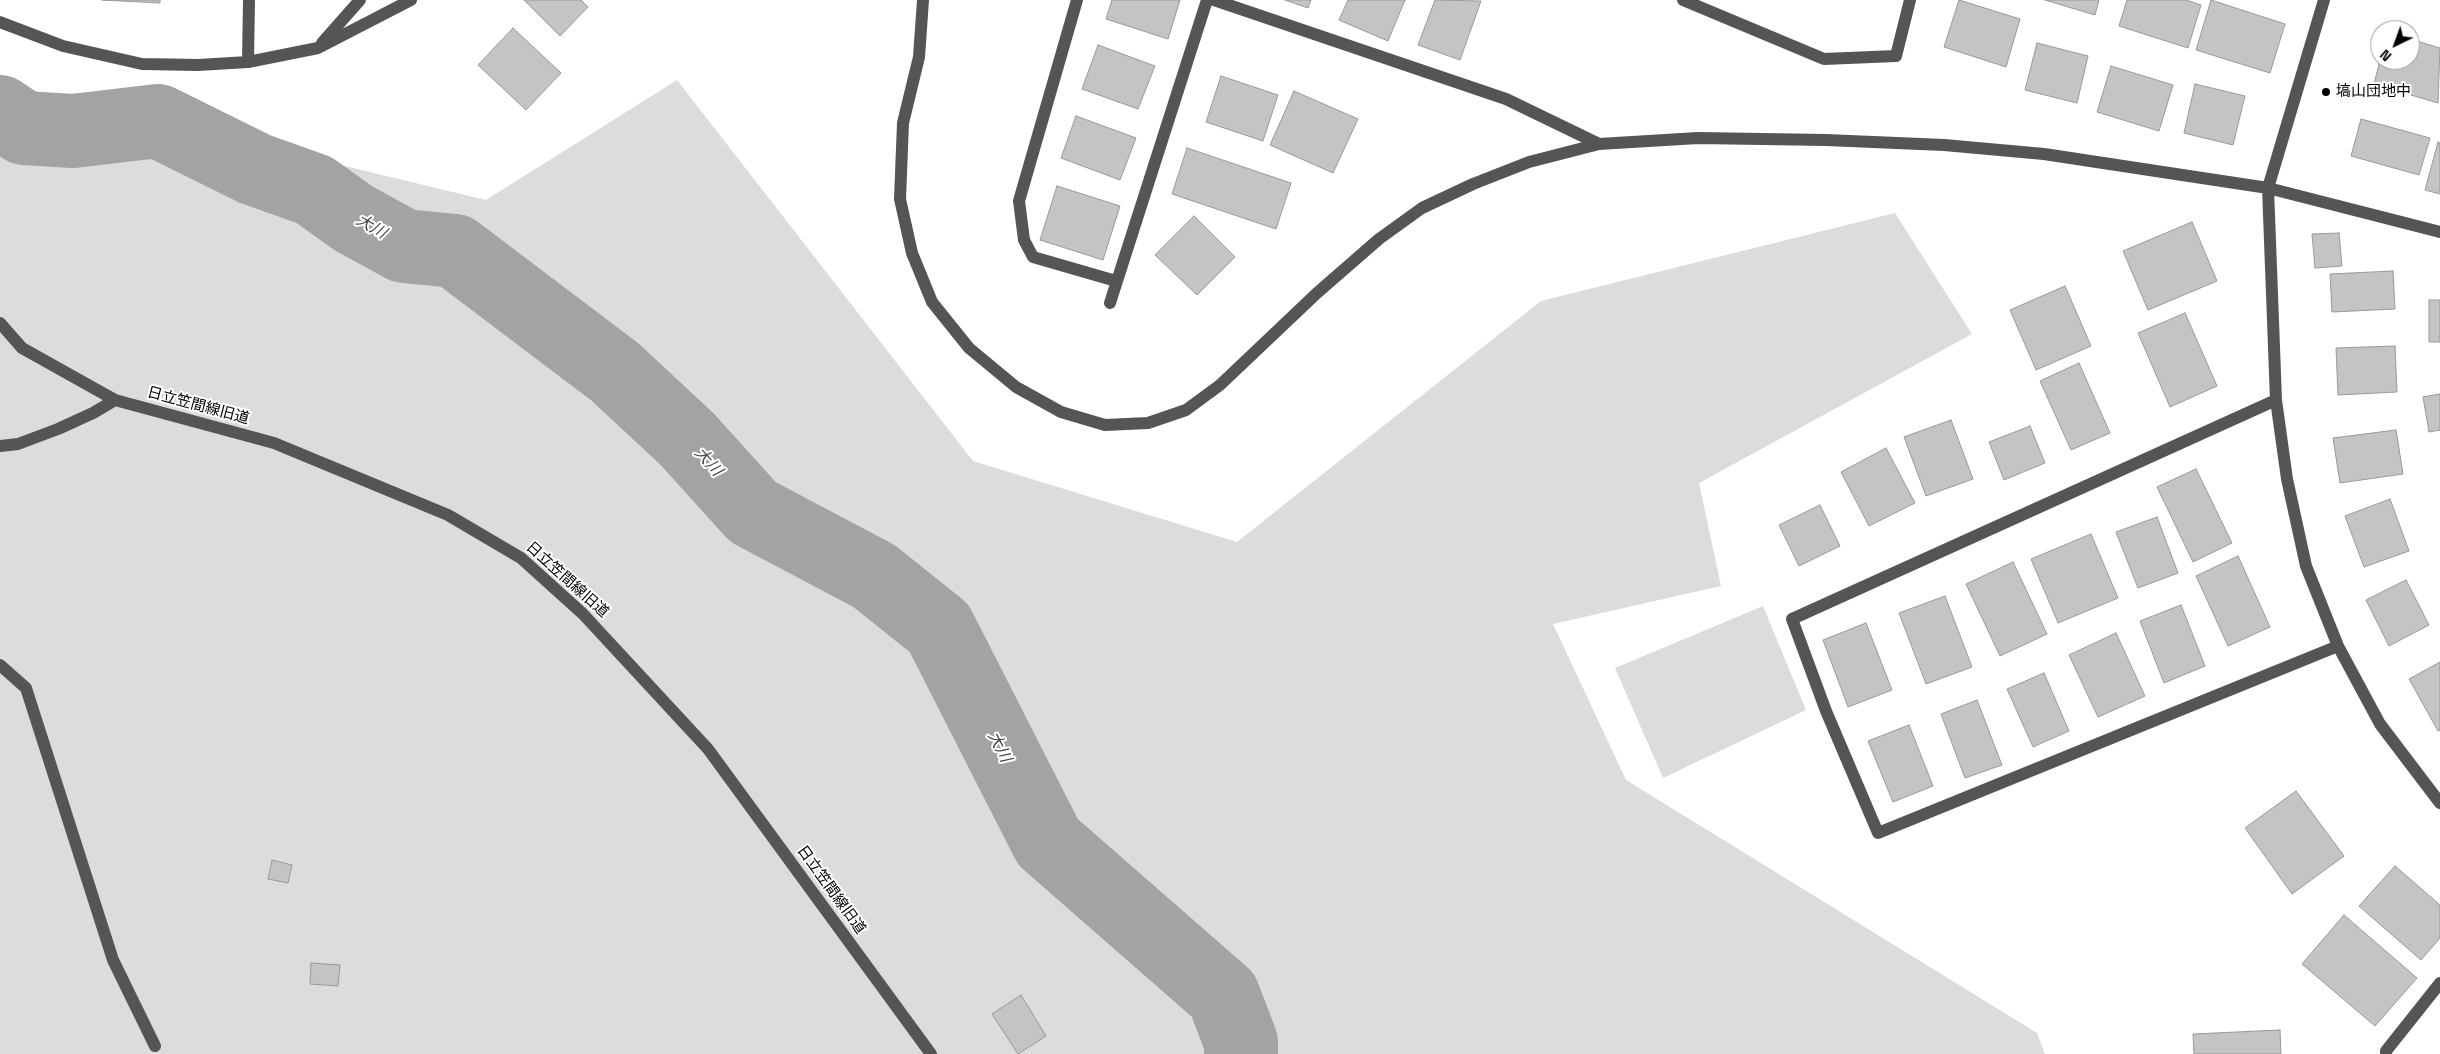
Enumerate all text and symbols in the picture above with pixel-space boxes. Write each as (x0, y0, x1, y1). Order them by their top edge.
north arrow (2370, 20, 2420, 70)
text: N (2376, 46, 2395, 65)
place label: 塙山団地中 (2336, 83, 2411, 101)
marker: 塙山団地中 (2320, 86, 2332, 98)
water label: 大川 (352, 211, 390, 243)
street label: 日立笠間線旧道 (145, 384, 251, 428)
water label: 大川 (690, 444, 726, 480)
street label: 日立笠間線旧道 (522, 538, 612, 622)
water label: 大川 (983, 728, 1015, 766)
street label: 日立笠間線旧道 (793, 842, 869, 938)

